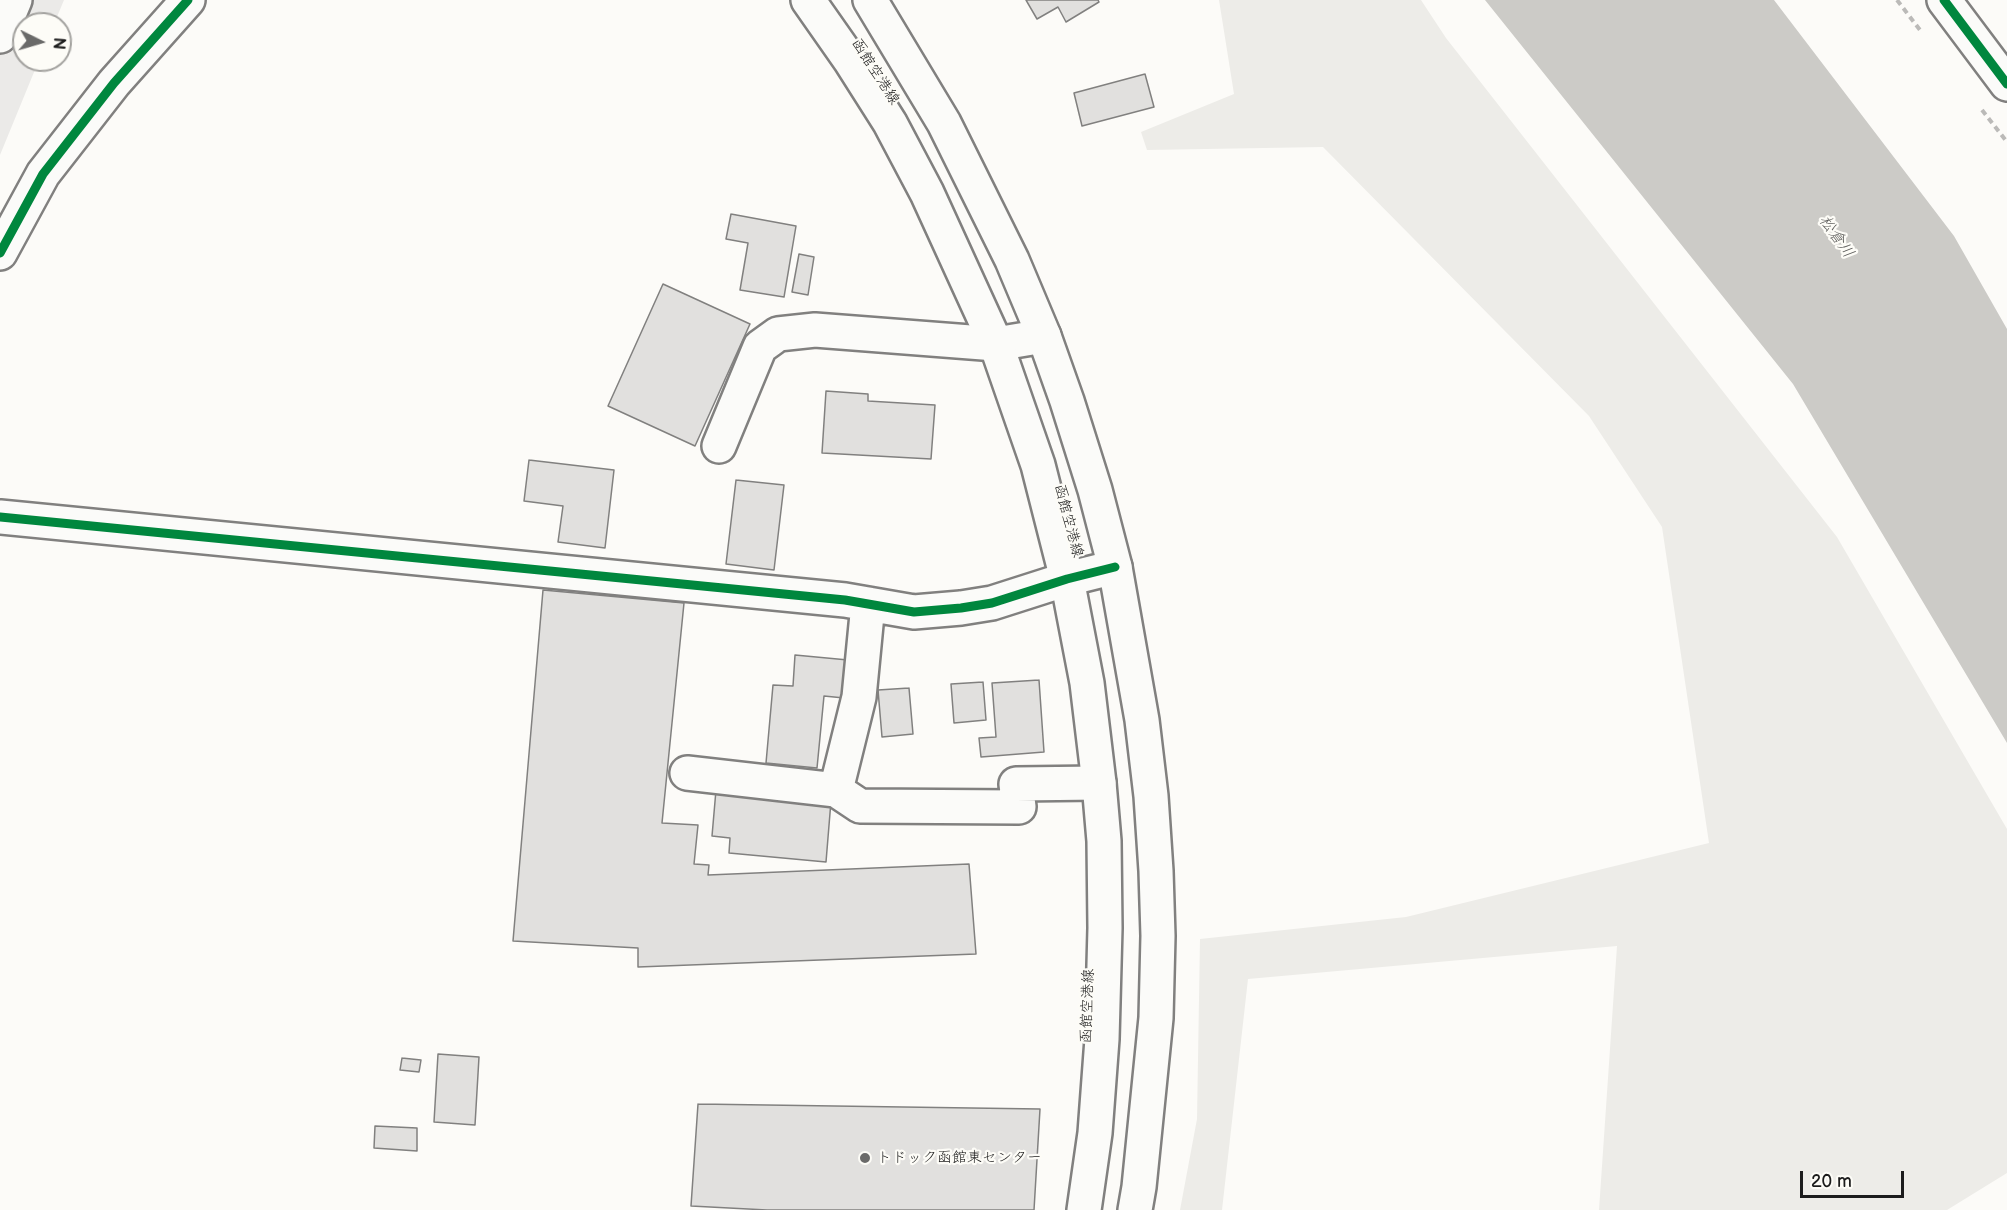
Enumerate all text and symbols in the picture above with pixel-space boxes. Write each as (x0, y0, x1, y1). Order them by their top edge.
north arrow (12, 12, 72, 72)
street label: 函館空港線 (847, 36, 903, 108)
text: N (48, 37, 68, 50)
water label: 松倉川 (1814, 212, 1858, 262)
street label: 函館空港線 (1050, 482, 1086, 560)
street label: 函館空港線 (1078, 968, 1098, 1044)
place label: トドック函館東センター (877, 1149, 1042, 1167)
marker: トドック函館東センター (858, 1151, 872, 1165)
scale bar (1803, 1159, 1906, 1197)
text: 20 m (1811, 1171, 1852, 1192)

